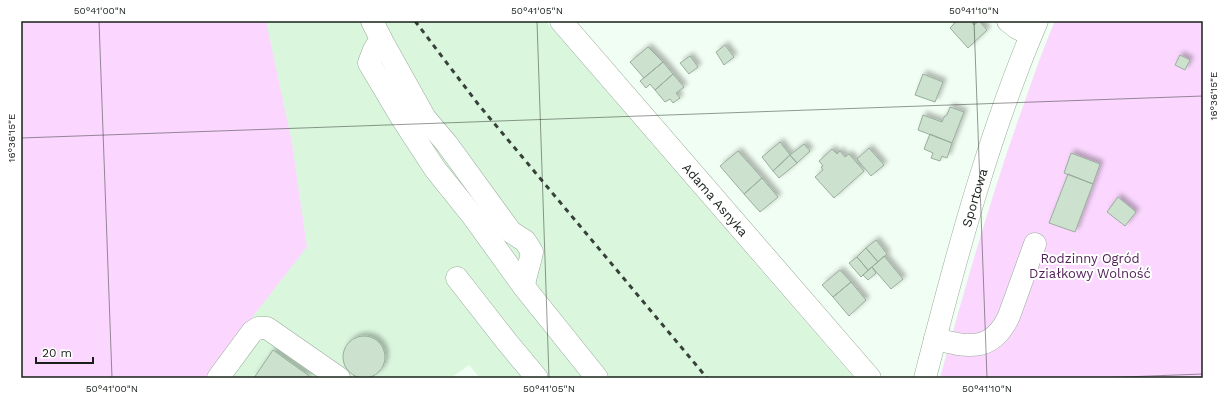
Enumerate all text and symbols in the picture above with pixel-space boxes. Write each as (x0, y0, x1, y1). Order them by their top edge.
text: 50°41'00"N (74, 5, 126, 16)
text: 50°41'05"N (511, 5, 563, 16)
text: 50°41'10"N (949, 5, 999, 16)
text: 16°36'15"E (1208, 72, 1219, 120)
text: 16°36'15"E (6, 114, 17, 162)
street label: Adama Asnyka (680, 160, 752, 240)
street label: Sportowa (958, 166, 990, 229)
park label: Rodzinny Ogród Działkowy Wolność (1029, 251, 1151, 281)
scale bar (36, 339, 93, 365)
text: 20 m (42, 346, 72, 360)
text: 50°41'00"N (86, 383, 138, 394)
text: 50°41'05"N (523, 383, 575, 394)
text: 50°41'10"N (962, 383, 1012, 394)

